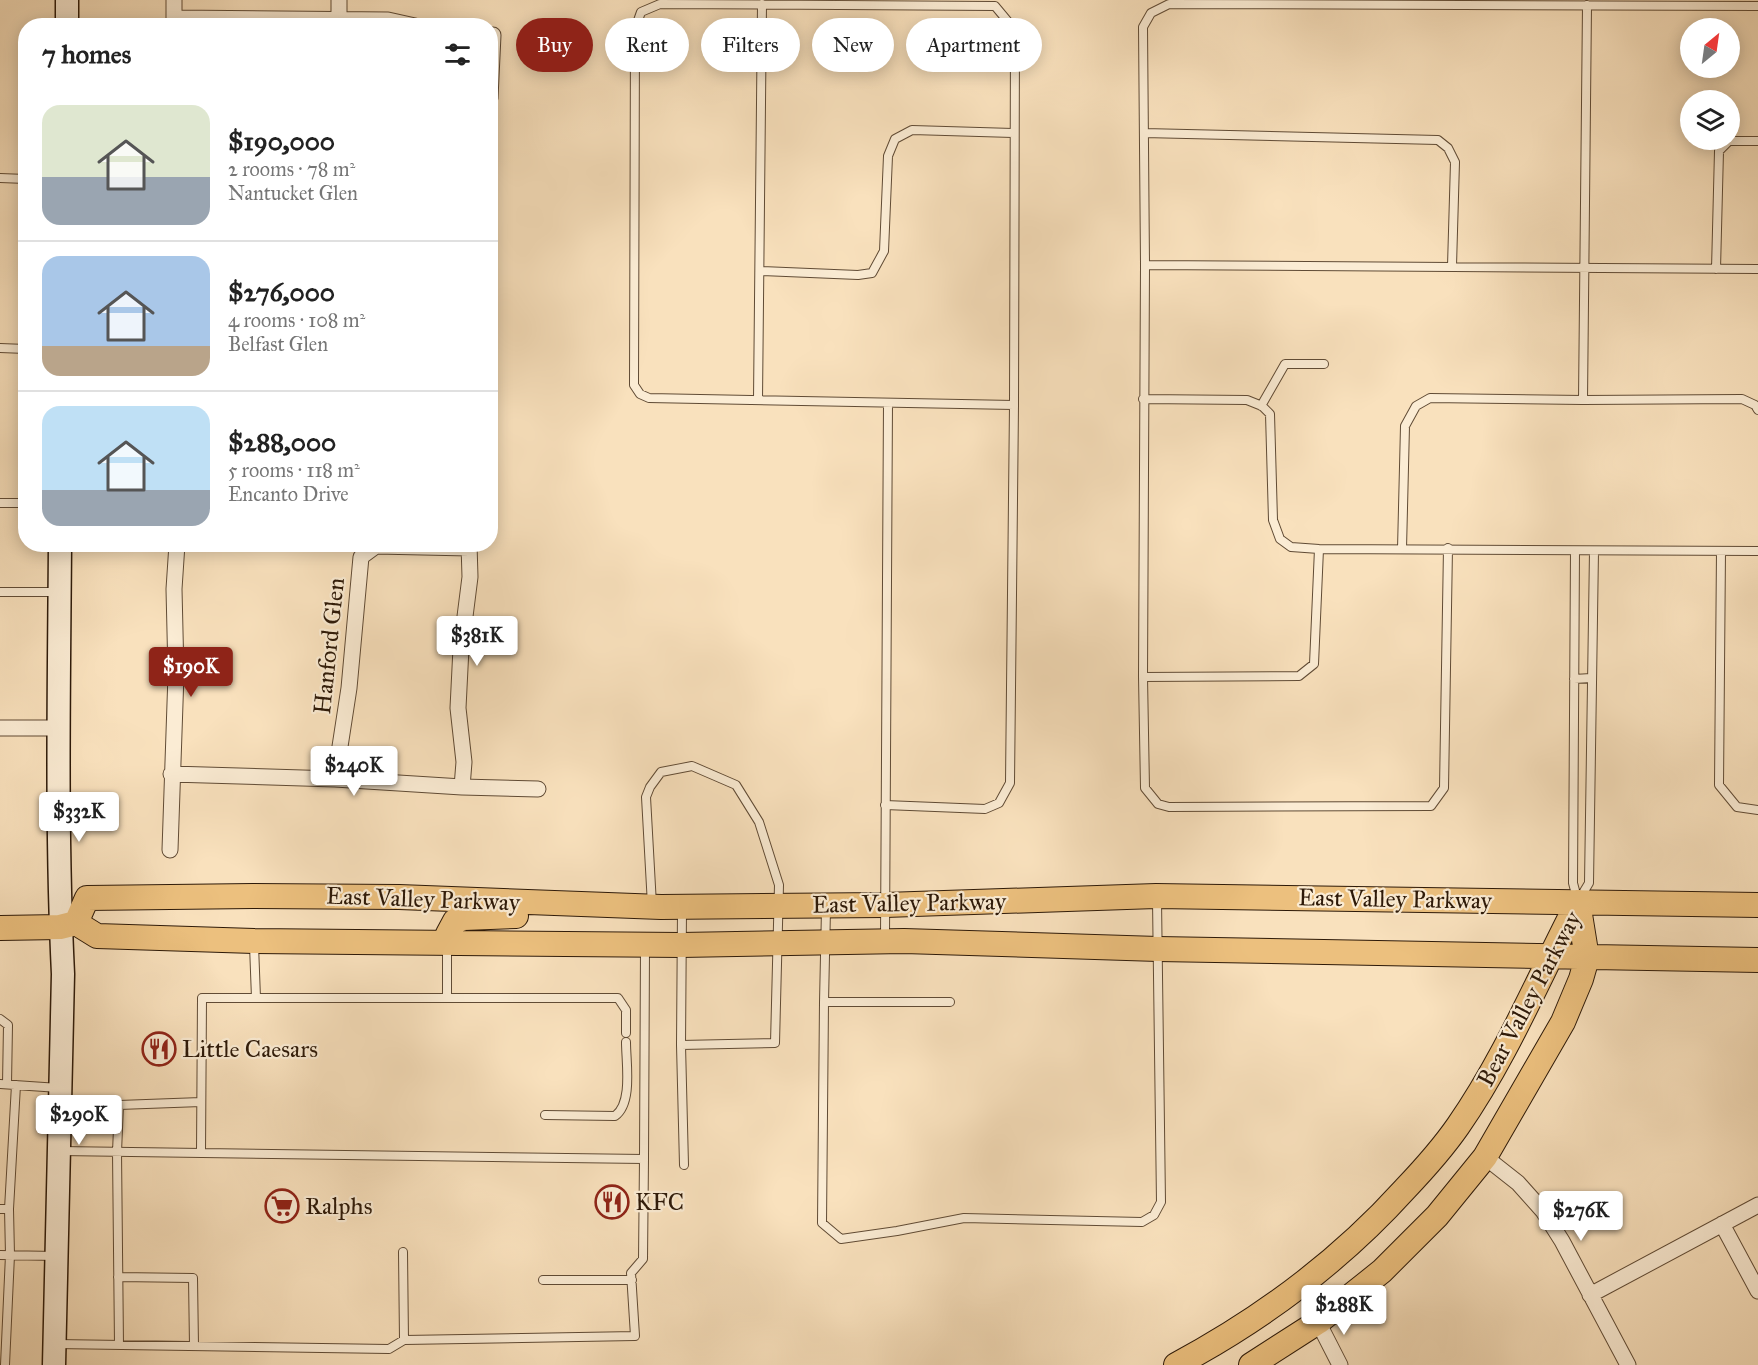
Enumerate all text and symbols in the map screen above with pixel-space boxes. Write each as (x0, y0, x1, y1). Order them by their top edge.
chip: Buy (516, 18, 593, 72)
chip: Rent (605, 18, 689, 72)
chip: Filters (701, 18, 800, 72)
chip: New (812, 18, 894, 72)
chip: Apartment (906, 18, 1042, 72)
north arrow (1680, 18, 1740, 78)
map controls (1680, 18, 1740, 150)
text: 7 homes (42, 38, 131, 70)
icon: filters (441, 38, 474, 71)
button: layers (1680, 90, 1740, 150)
text: $190,000 (228, 125, 335, 157)
icon: home (90, 129, 162, 201)
text: 2 rooms · 78 m² (228, 157, 355, 181)
text: Nantucket Glen (228, 181, 358, 205)
text: $276,000 (228, 276, 335, 308)
icon: home (90, 280, 162, 352)
text: 4 rooms · 108 m² (228, 308, 365, 332)
text: Belfast Glen (228, 332, 328, 356)
text: $288,000 (228, 426, 336, 458)
icon: home (90, 430, 162, 502)
text: 5 rooms · 118 m² (228, 458, 360, 482)
text: Encanto Drive (228, 482, 349, 506)
street label: Hanford Glen (307, 576, 351, 716)
pin: $381K (435, 616, 519, 667)
text: $381K (451, 623, 503, 647)
pin: $190K (149, 647, 233, 698)
text: $190K (163, 654, 219, 678)
pin: $240K (312, 746, 396, 797)
text: $240K (325, 753, 383, 777)
pin: $332K (37, 792, 121, 843)
text: $332K (53, 799, 105, 823)
street label: East Valley Parkway (326, 881, 521, 917)
street label: East Valley Parkway (1298, 882, 1493, 916)
street label: East Valley Parkway (812, 886, 1007, 920)
street label: Bear Valley Parkway (1470, 905, 1588, 1092)
restaurant icon: Little Caesars (141, 1031, 177, 1067)
place label: Little Caesars (182, 1034, 318, 1064)
pin: $290K (37, 1095, 121, 1146)
text: $290K (50, 1102, 108, 1126)
restaurant icon: KFC (594, 1184, 630, 1220)
place label: KFC (635, 1187, 684, 1217)
supermarket icon: Ralphs (264, 1188, 300, 1224)
place label: Ralphs (305, 1191, 372, 1221)
pin: $276K (1539, 1191, 1623, 1242)
text: $276K (1553, 1198, 1609, 1222)
pin: $288K (1302, 1285, 1386, 1336)
text: $288K (1315, 1292, 1373, 1316)

